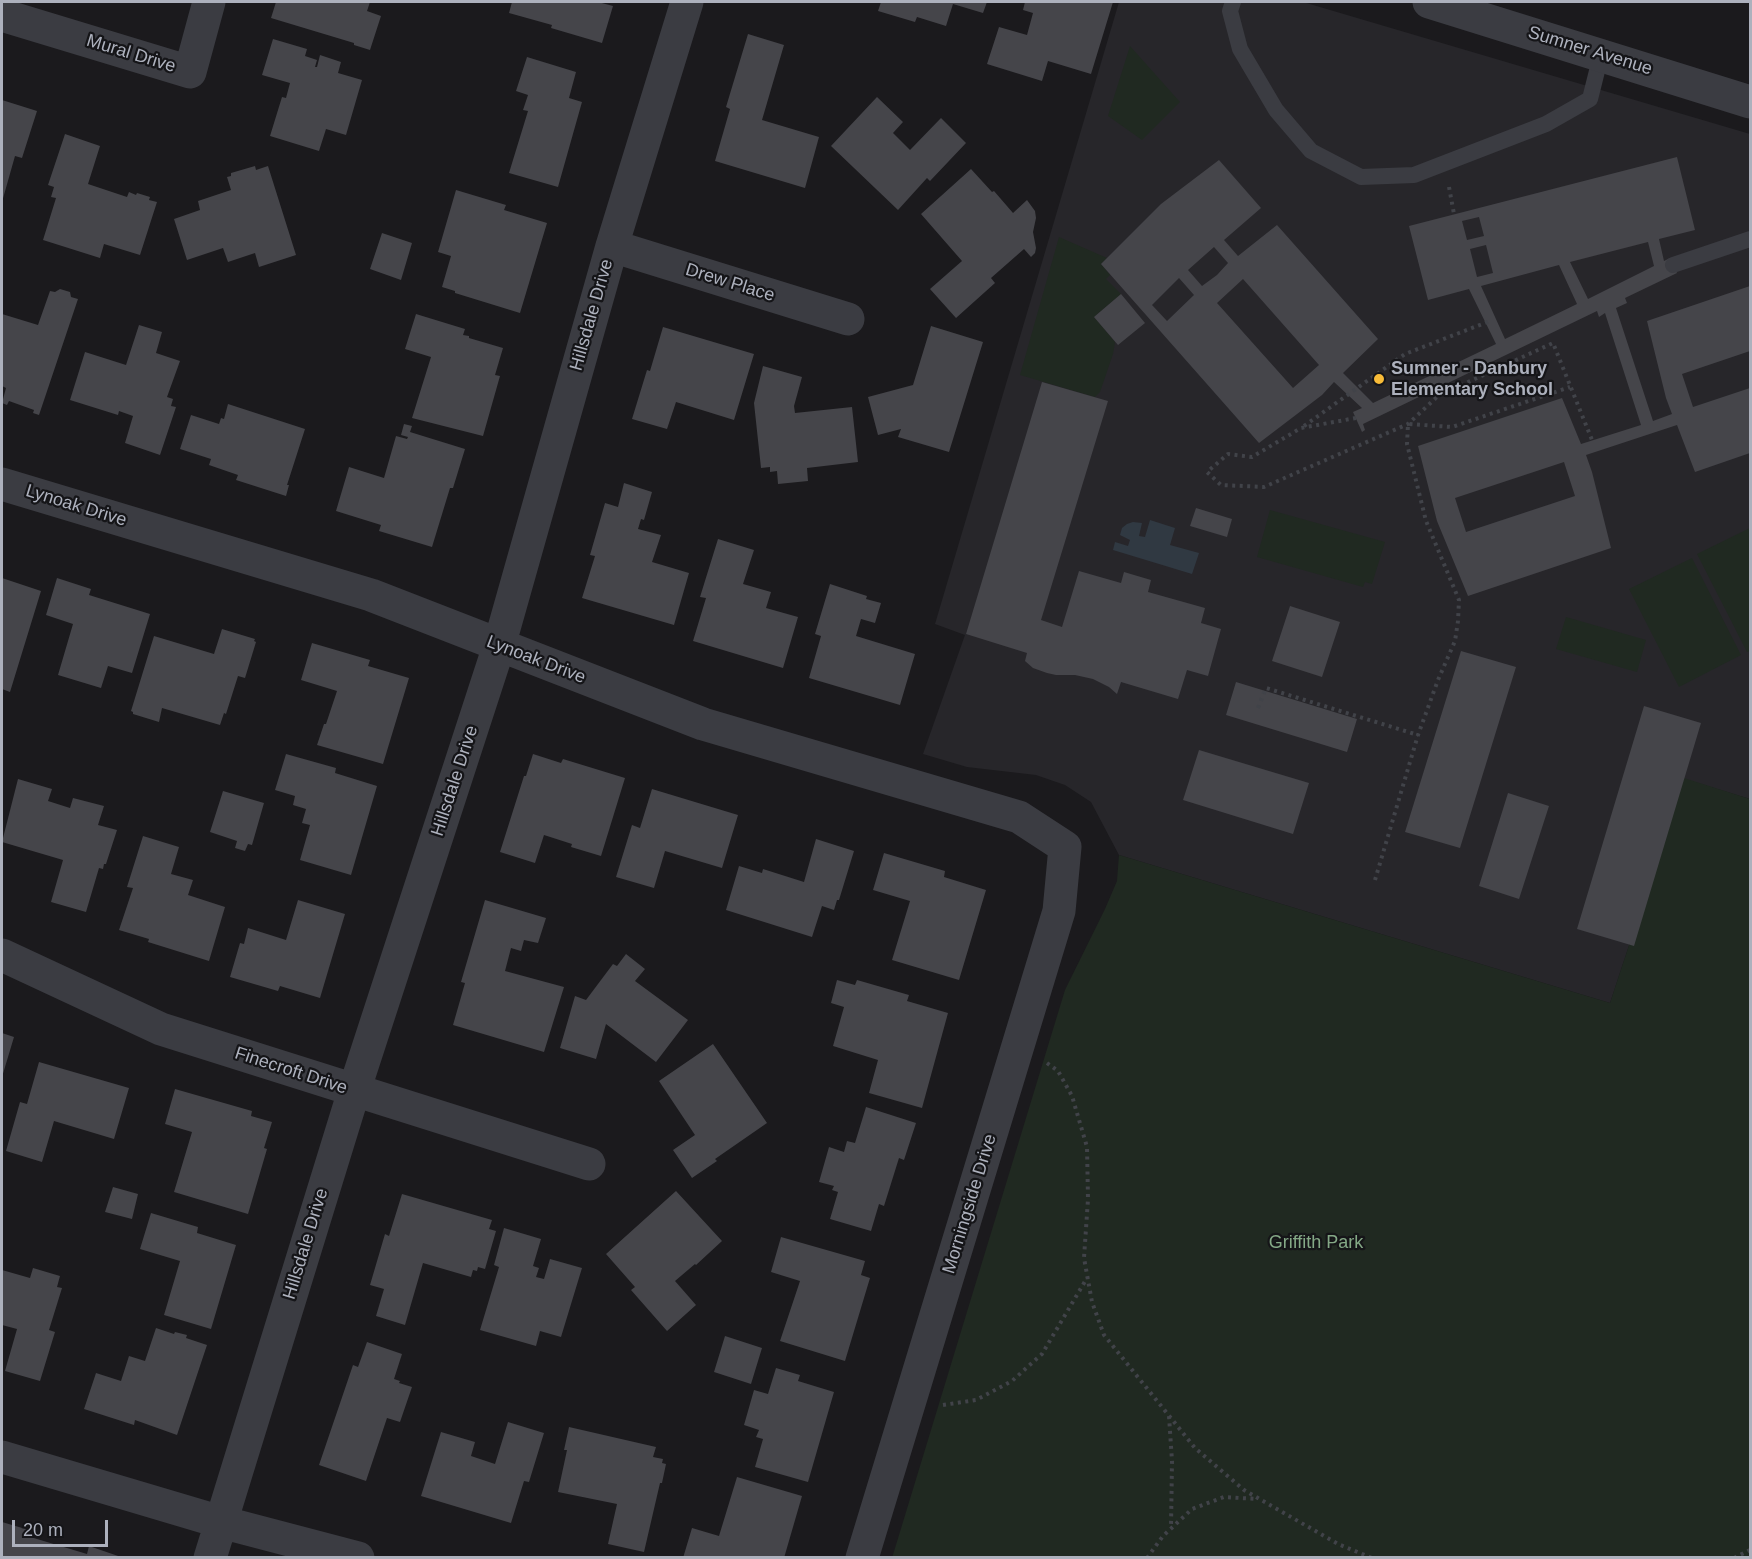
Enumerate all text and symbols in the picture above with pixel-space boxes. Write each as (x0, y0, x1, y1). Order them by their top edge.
street label: Sumner Avenue (1525, 22, 1655, 80)
street label: Mural Drive (84, 30, 178, 78)
street label: Hillsdale Drive (566, 257, 618, 373)
street label: Drew Place (683, 259, 777, 307)
place label: Sumner - Danbury Elementary School (1391, 358, 1553, 400)
marker: Sumner - Danbury Elementary School (1372, 372, 1386, 386)
street label: Lynoak Drive (23, 480, 129, 532)
street label: Lynoak Drive (483, 631, 589, 689)
street label: Hillsdale Drive (427, 723, 483, 839)
street label: Finecroft Drive (232, 1043, 350, 1099)
street label: Morningside Drive (938, 1131, 1002, 1277)
street label: Hillsdale Drive (279, 1186, 333, 1302)
park label: Griffith Park (1269, 1232, 1363, 1254)
scale bar (15, 1508, 111, 1546)
text: 20 m (23, 1520, 63, 1540)

